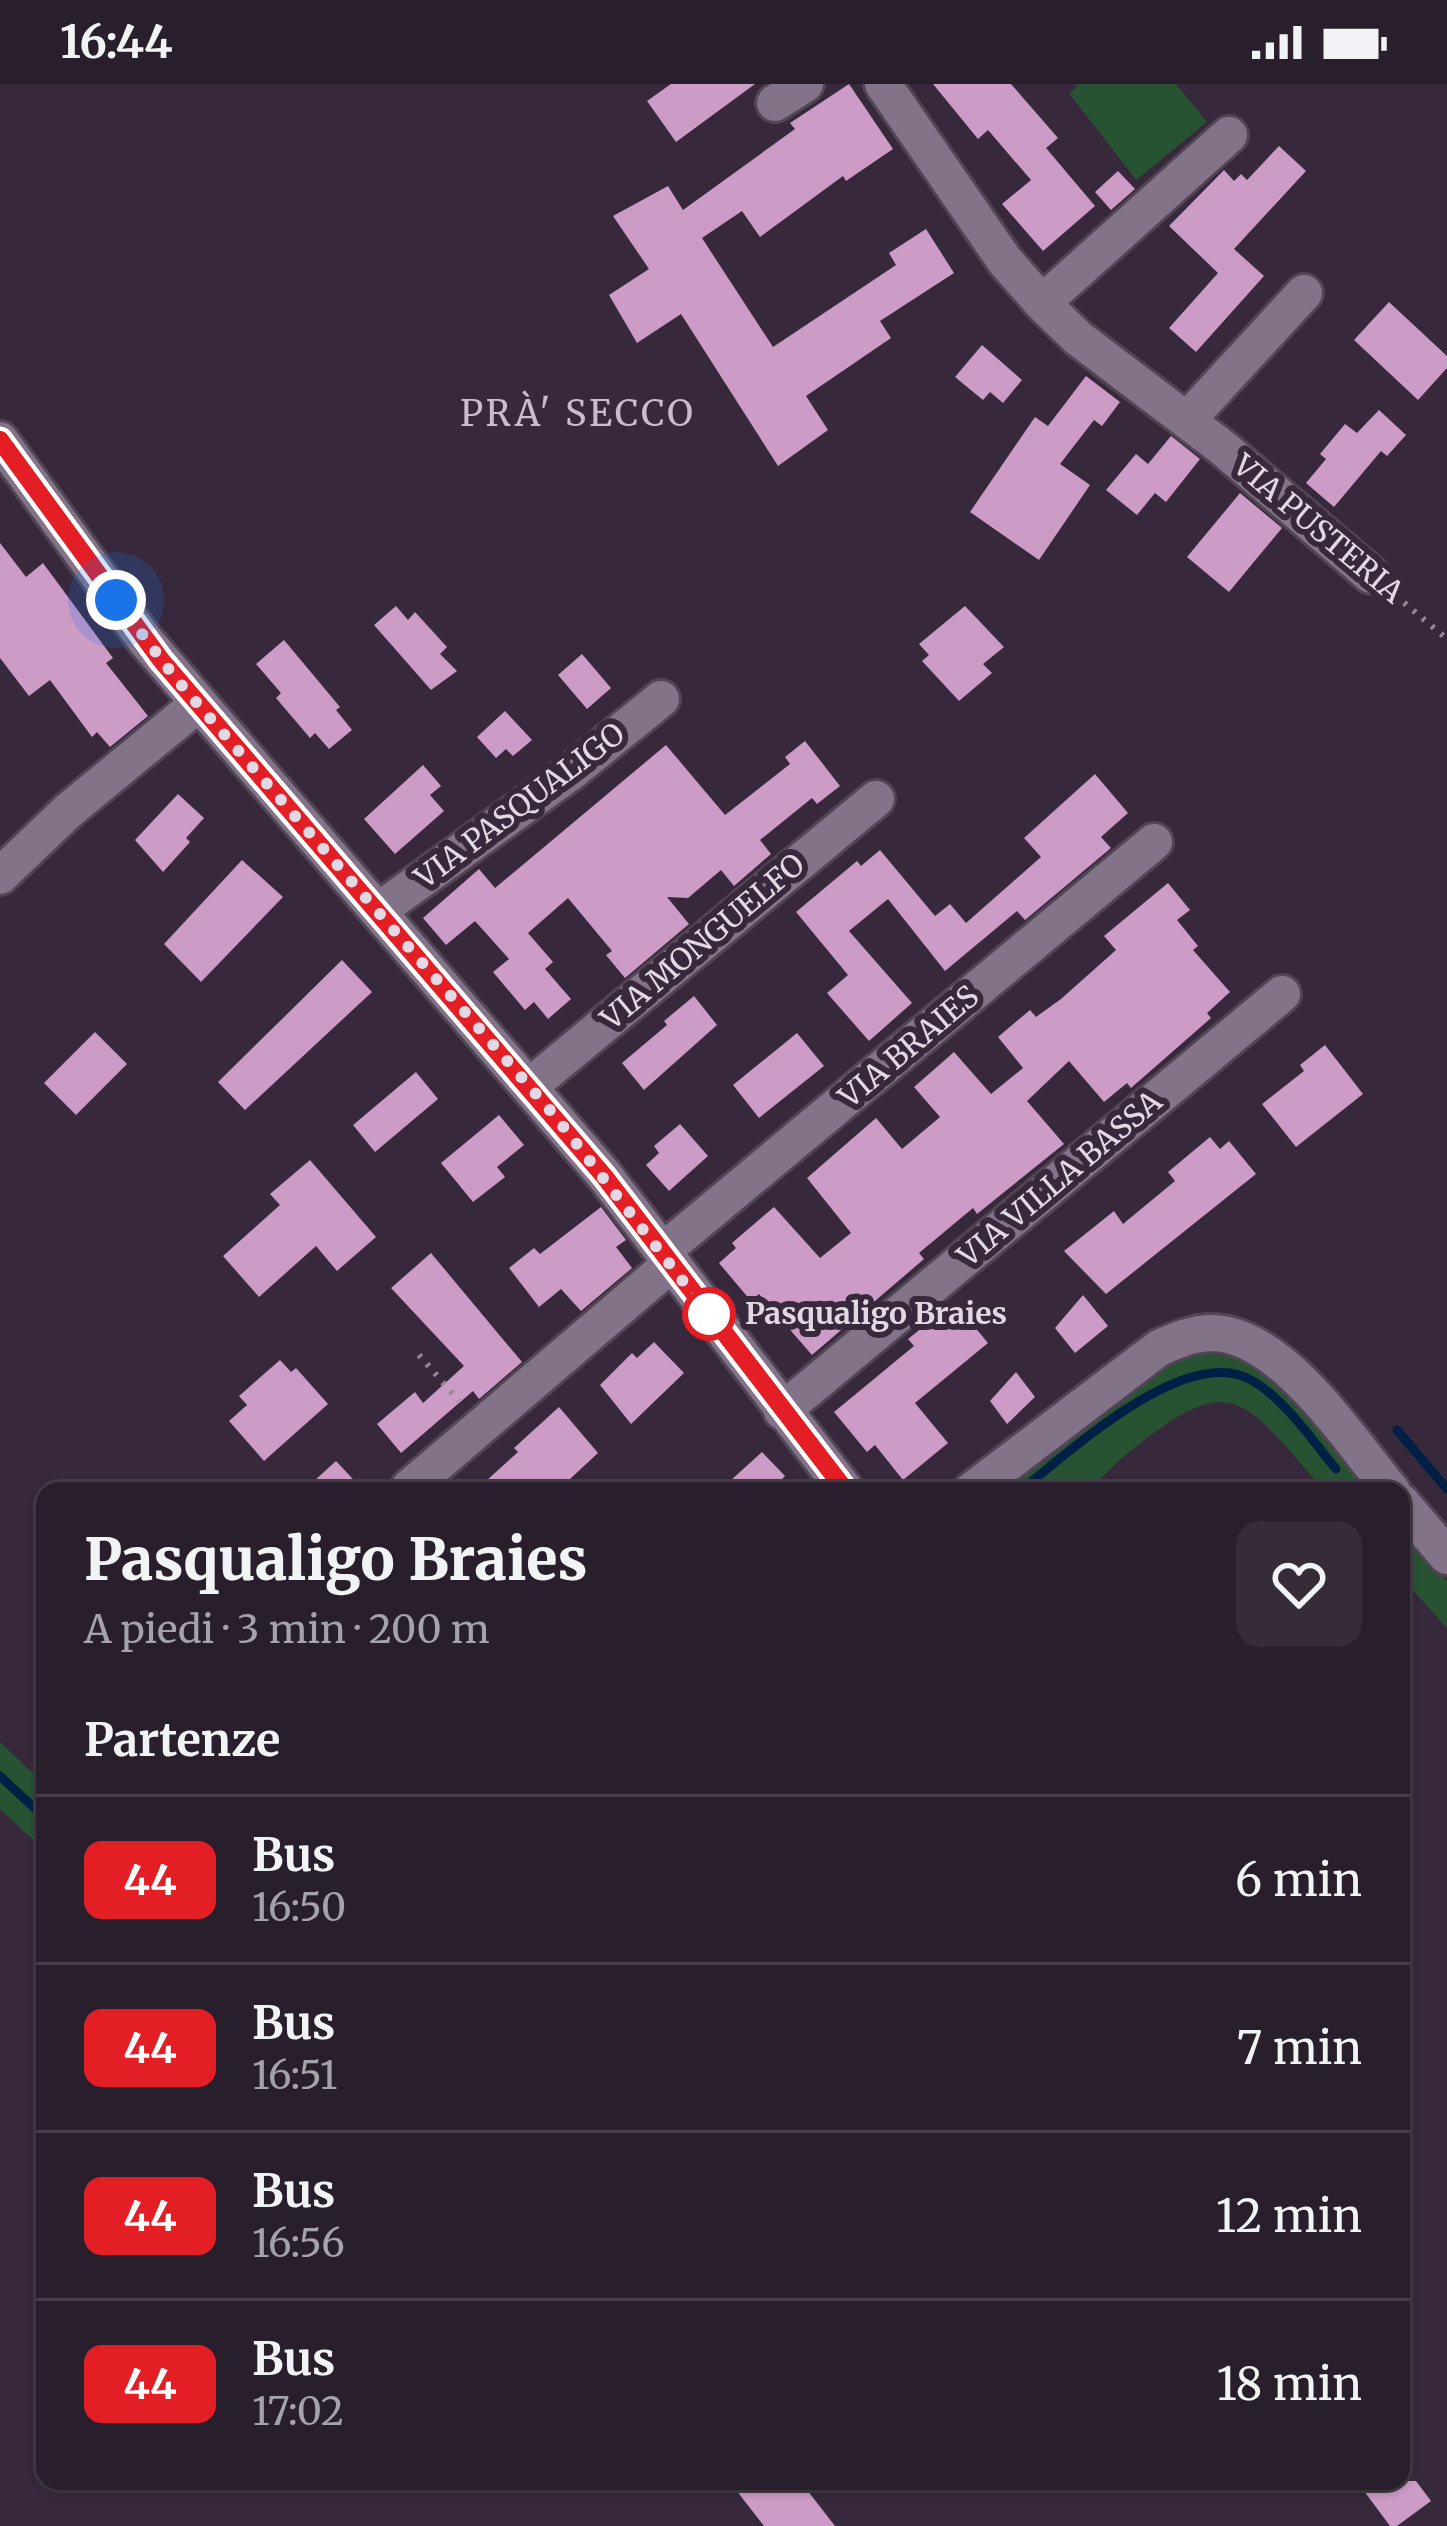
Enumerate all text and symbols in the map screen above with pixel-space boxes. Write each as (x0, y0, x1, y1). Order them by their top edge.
text: 16:44 (60, 14, 173, 70)
district label: PRÀ' SECCO (460, 390, 696, 436)
street label: VIA PUSTERIA (1225, 445, 1412, 611)
your location (86, 570, 146, 630)
street label: VIA PASQUALIGO (406, 714, 632, 897)
street label: VIA MONGUELFO (592, 845, 812, 1038)
street label: VIA BRAIES (830, 977, 986, 1116)
street label: VIA VILLA BASSA (949, 1081, 1170, 1275)
marker: Pasqualigo Braies (684, 1289, 734, 1339)
place label: Pasqualigo Braies (745, 1294, 1007, 1332)
button: heart (1236, 1521, 1362, 1647)
text: Pasqualigo Braies (84, 1524, 587, 1596)
text: A piedi · 3 min · 200 m (84, 1605, 490, 1654)
text: Partenze (84, 1712, 280, 1768)
text: Bus (252, 1827, 335, 1883)
text: 6 min (1235, 1852, 1362, 1908)
text: 44 (123, 1854, 177, 1906)
text: 16:50 (252, 1883, 346, 1932)
text: Bus (252, 1995, 335, 2051)
text: 7 min (1237, 2020, 1362, 2076)
text: 44 (123, 2022, 177, 2074)
text: 16:51 (252, 2051, 337, 2100)
text: Bus (252, 2163, 335, 2219)
text: 12 min (1216, 2188, 1362, 2244)
text: 44 (123, 2190, 177, 2242)
text: 16:56 (252, 2219, 345, 2268)
text: Bus (252, 2331, 335, 2387)
text: 18 min (1217, 2356, 1362, 2412)
text: 44 (123, 2358, 177, 2410)
text: 17:02 (252, 2387, 344, 2436)

